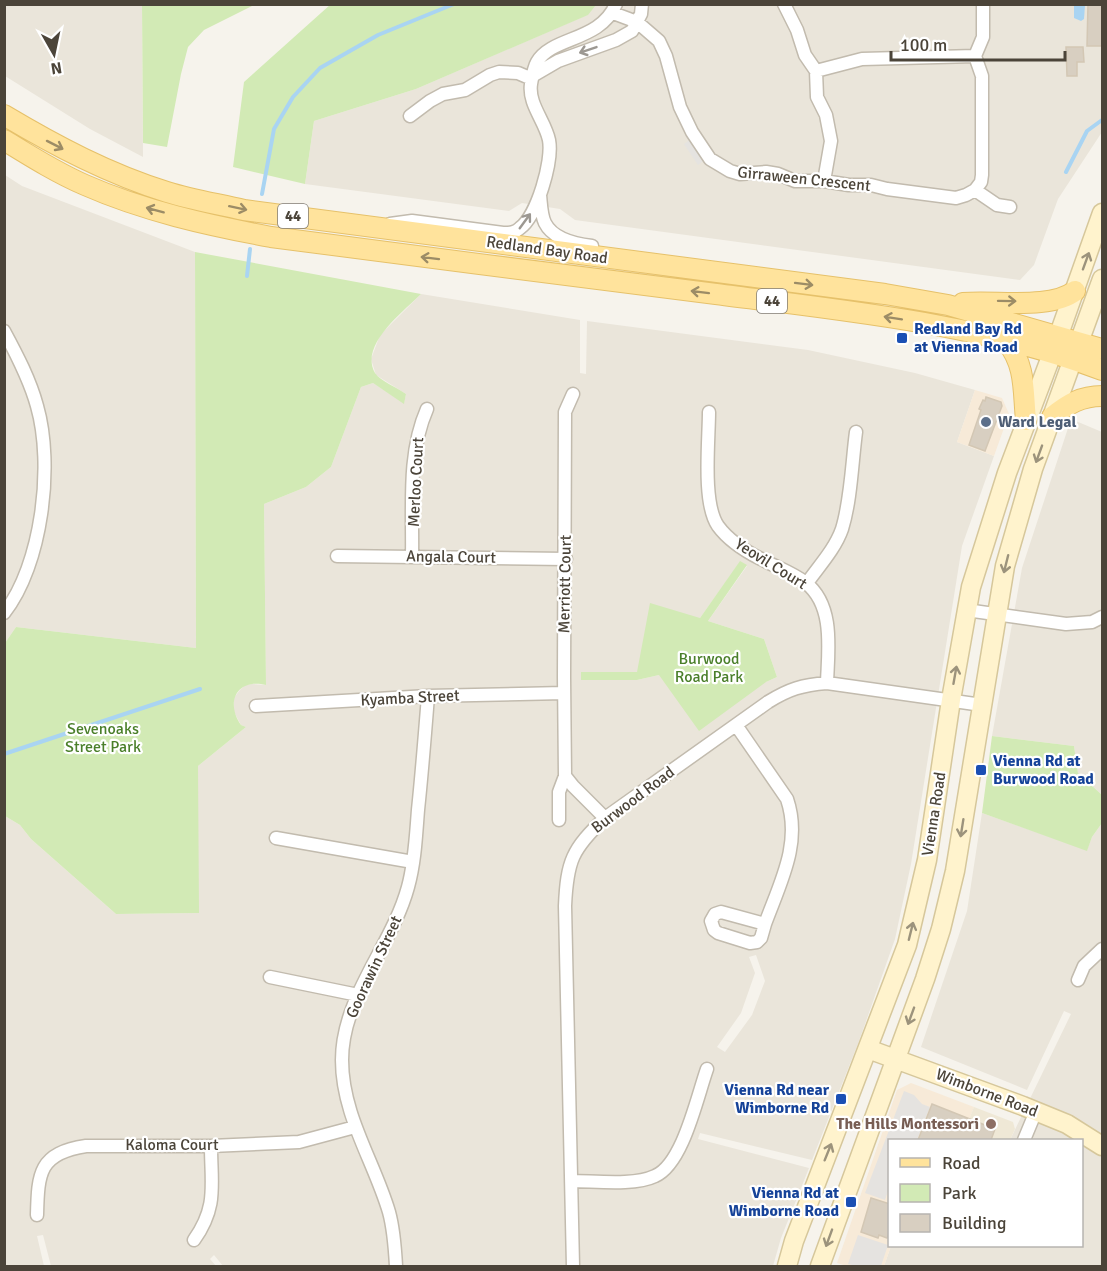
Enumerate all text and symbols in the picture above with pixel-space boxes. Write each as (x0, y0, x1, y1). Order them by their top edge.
north arrow (24, 24, 84, 84)
scale bar (891, 24, 1065, 62)
text: 100 m (900, 34, 947, 56)
one-way arrow (579, 45, 598, 56)
text: N (49, 57, 63, 79)
one-way arrow (45, 139, 63, 151)
street label: Girraween Crescent (736, 162, 872, 196)
one-way arrow (228, 203, 248, 214)
one-way arrow (146, 204, 165, 216)
road number: 44 (278, 204, 308, 228)
one-way arrow (519, 213, 531, 229)
street label: Redland Bay Road (485, 232, 609, 268)
one-way arrow (420, 252, 440, 263)
one-way arrow (1082, 252, 1093, 270)
one-way arrow (794, 279, 813, 290)
one-way arrow (690, 286, 710, 297)
road number: 44 (757, 289, 787, 313)
one-way arrow (996, 295, 1016, 307)
one-way arrow (884, 312, 903, 323)
place label: Redland Bay Rd at Vienna Road (914, 319, 1022, 357)
marker: Redland Bay Rd at Vienna Road (895, 331, 909, 345)
place label: Ward Legal (998, 412, 1076, 432)
marker: Ward Legal (979, 415, 993, 429)
street label: Merloo Court (404, 436, 428, 527)
one-way arrow (1032, 444, 1043, 463)
street label: Merriott Court (554, 534, 576, 633)
street label: Yeovil Court (731, 534, 811, 594)
street label: Angala Court (406, 546, 496, 568)
one-way arrow (1000, 554, 1012, 573)
park label: Burwood Road Park (675, 649, 743, 687)
one-way arrow (950, 666, 961, 686)
street label: Kyamba Street (360, 685, 460, 711)
park label: Sevenoaks Street Park (65, 719, 141, 757)
place label: Vienna Rd at Burwood Road (993, 751, 1094, 789)
street label: Burwood Road (587, 762, 679, 838)
marker: Vienna Rd at Burwood Road (974, 763, 988, 777)
street label: Vienna Road (917, 771, 951, 857)
one-way arrow (956, 818, 967, 837)
street label: Goorawin Street (342, 912, 407, 1021)
one-way arrow (906, 921, 917, 940)
one-way arrow (905, 1006, 916, 1025)
street label: Wimborne Road (933, 1064, 1041, 1122)
place label: Vienna Rd near Wimborne Rd (724, 1080, 830, 1118)
marker: Vienna Rd near Wimborne Rd (834, 1092, 848, 1106)
place label: The Hills Montessori (836, 1114, 979, 1134)
marker: The Hills Montessori (984, 1117, 998, 1131)
street label: Kaloma Court (125, 1135, 219, 1155)
legend (888, 1139, 1083, 1247)
one-way arrow (823, 1144, 834, 1162)
text: Road (942, 1152, 981, 1174)
text: Park (942, 1182, 977, 1204)
place label: Vienna Rd at Wimborne Road (729, 1183, 839, 1221)
marker: Vienna Rd at Wimborne Road (844, 1195, 858, 1209)
text: Building (942, 1212, 1006, 1234)
one-way arrow (823, 1228, 834, 1247)

